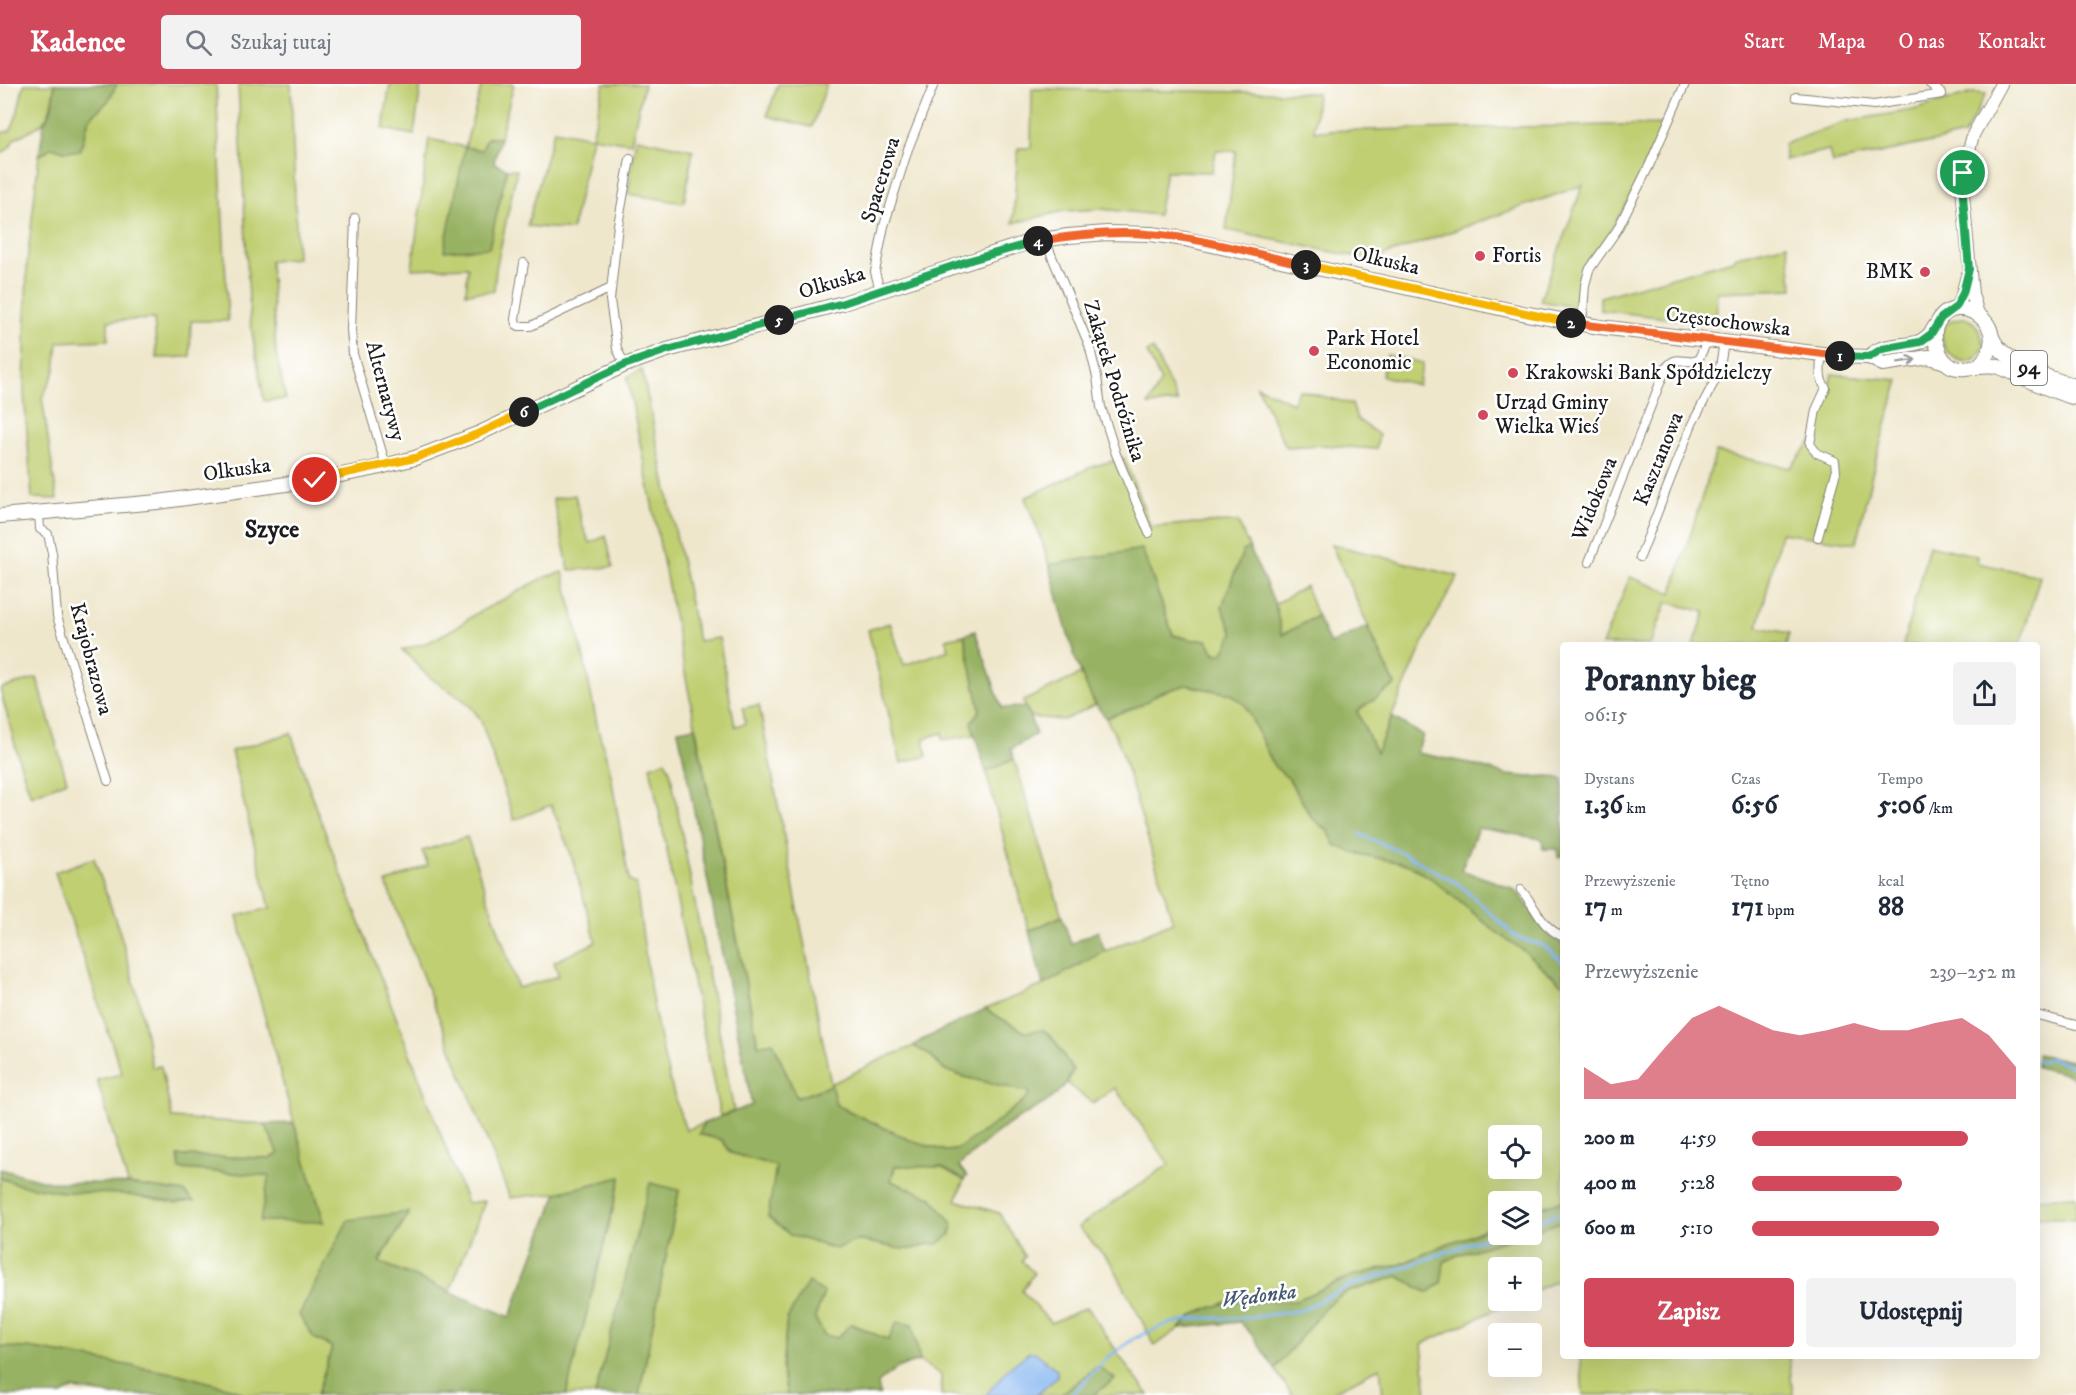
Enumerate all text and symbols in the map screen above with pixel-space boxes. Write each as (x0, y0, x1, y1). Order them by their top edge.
search box (161, 15, 581, 69)
text: Kadence (30, 25, 125, 60)
icon: search (182, 26, 215, 59)
text: Szukaj tutaj (230, 29, 332, 56)
text: Start (1744, 29, 1785, 55)
text: Mapa (1818, 29, 1865, 55)
text: O nas (1898, 29, 1945, 55)
text: Kontakt (1978, 29, 2046, 55)
street label: Spacerowa (856, 134, 906, 226)
pin (1937, 147, 1988, 198)
icon: arrive (1946, 156, 1979, 189)
pin: 4 (1023, 226, 1053, 256)
text: 4 (1033, 231, 1043, 251)
street label: Olkuska (1350, 241, 1422, 281)
place label: Fortis (1492, 243, 1541, 269)
marker: Fortis (1473, 249, 1487, 263)
pin: 3 (1291, 250, 1321, 280)
text: 3 (1303, 255, 1309, 275)
place label: BMK (1866, 259, 1913, 285)
street label: Olkuska (796, 261, 868, 305)
marker: BMK (1918, 265, 1932, 279)
street label: Zakątek Podróżnika (1077, 297, 1151, 465)
street label: Częstochowska (1664, 301, 1792, 343)
pin: 5 (764, 305, 794, 335)
pin: 2 (1556, 308, 1586, 338)
text: 5 (775, 310, 783, 330)
text: 2 (1567, 313, 1575, 333)
place label: Park Hotel Economic (1326, 326, 1420, 376)
street label: Alternatywy (359, 338, 411, 445)
pin: 1 (1825, 341, 1855, 371)
marker: Park Hotel Economic (1307, 344, 1321, 358)
text: 1 (1837, 346, 1843, 366)
road number: 94 (2011, 351, 2047, 385)
one-way arrow (1897, 355, 1917, 366)
place label: Krakowski Bank Spółdzielczy (1525, 360, 1773, 386)
marker: Krakowski Bank Spółdzielczy (1506, 366, 1520, 380)
place label: Urząd Gminy Wielka Wieś (1494, 390, 1609, 440)
pin: 6 (509, 397, 539, 427)
text: 6 (520, 402, 528, 422)
marker: Urząd Gminy Wielka Wieś (1476, 408, 1490, 422)
street label: Kasztanowa (1628, 408, 1690, 510)
street label: Olkuska (202, 452, 272, 488)
street label: Widokowa (1566, 453, 1624, 546)
pin (289, 454, 340, 505)
icon: check (298, 463, 331, 496)
district label: Szyce (245, 515, 299, 545)
street label: Krajobrazowa (64, 600, 118, 718)
text: Poranny bieg (1584, 660, 1755, 701)
button: share (1953, 662, 2016, 725)
text: 06:15 (1584, 703, 1628, 728)
text: Dystans (1584, 769, 1634, 789)
text: Czas (1731, 769, 1761, 789)
text: Tempo (1878, 769, 1923, 789)
text: 1.36 (1584, 789, 1623, 822)
text: 6:56 (1731, 789, 1778, 822)
text: 5:06 (1878, 789, 1925, 822)
text: km (1623, 798, 1646, 818)
text: /km (1925, 798, 1953, 818)
text: Przewyższenie (1584, 871, 1676, 891)
text: Tętno (1731, 871, 1769, 891)
text: kcal (1878, 871, 1904, 891)
text: 17 (1584, 891, 1607, 924)
text: 171 (1731, 891, 1764, 924)
text: 88 (1878, 891, 1904, 924)
text: m (1607, 900, 1623, 920)
text: bpm (1764, 900, 1795, 920)
text: Przewyższenie (1584, 960, 1698, 985)
text: 239–252 m (1929, 960, 2016, 985)
map controls (1488, 1125, 1542, 1377)
button: locate (1488, 1125, 1542, 1179)
text: 200 m (1584, 1126, 1635, 1151)
text: 4:59 (1680, 1126, 1717, 1151)
text: 400 m (1584, 1171, 1636, 1196)
text: 5:28 (1680, 1171, 1715, 1196)
button: layers (1488, 1191, 1542, 1245)
text: 600 m (1584, 1216, 1635, 1241)
text: 5:10 (1680, 1216, 1713, 1241)
button: + (1488, 1257, 1542, 1311)
water label: Wędonka (1220, 1278, 1298, 1314)
button: Zapisz (1584, 1278, 1794, 1347)
button: Udostępnij (1806, 1278, 2016, 1347)
button: − (1488, 1323, 1542, 1377)

